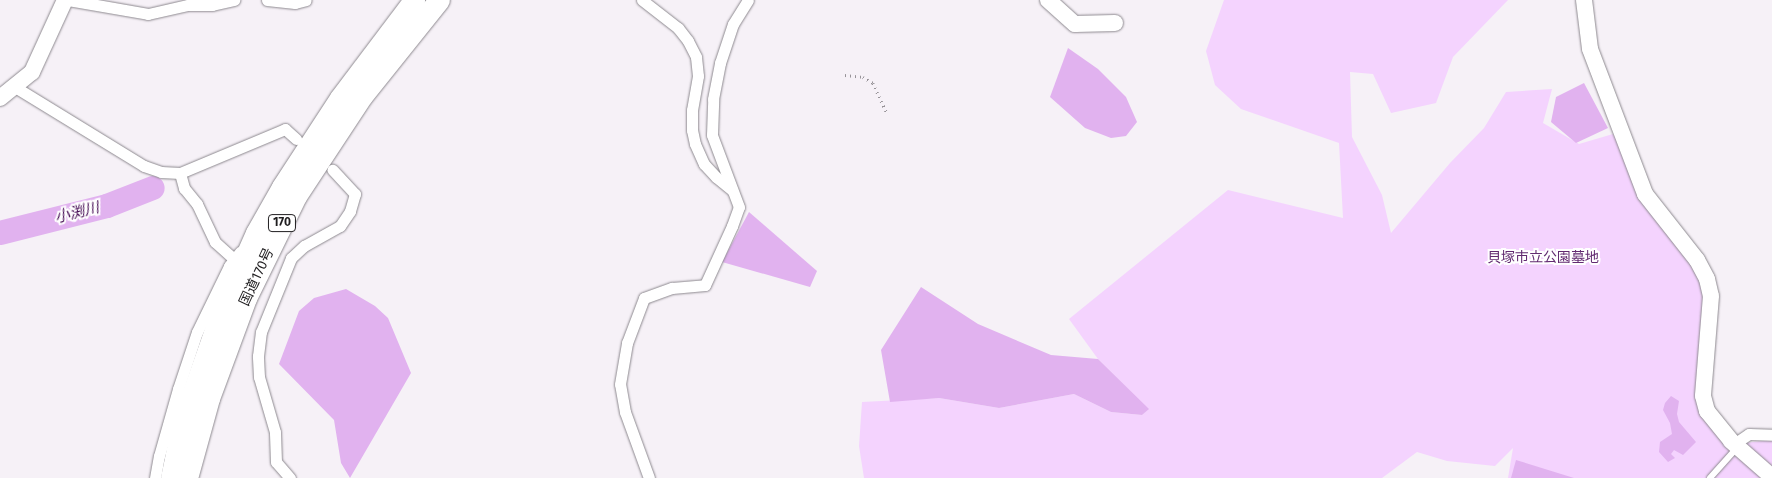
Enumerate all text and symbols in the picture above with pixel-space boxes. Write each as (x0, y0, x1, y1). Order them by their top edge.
water label: 小渕川 (53, 199, 101, 227)
road number: 170 (267, 214, 297, 232)
street label: 国道170号 (236, 245, 278, 309)
park label: 貝塚市立公園墓地 (1487, 250, 1599, 266)

